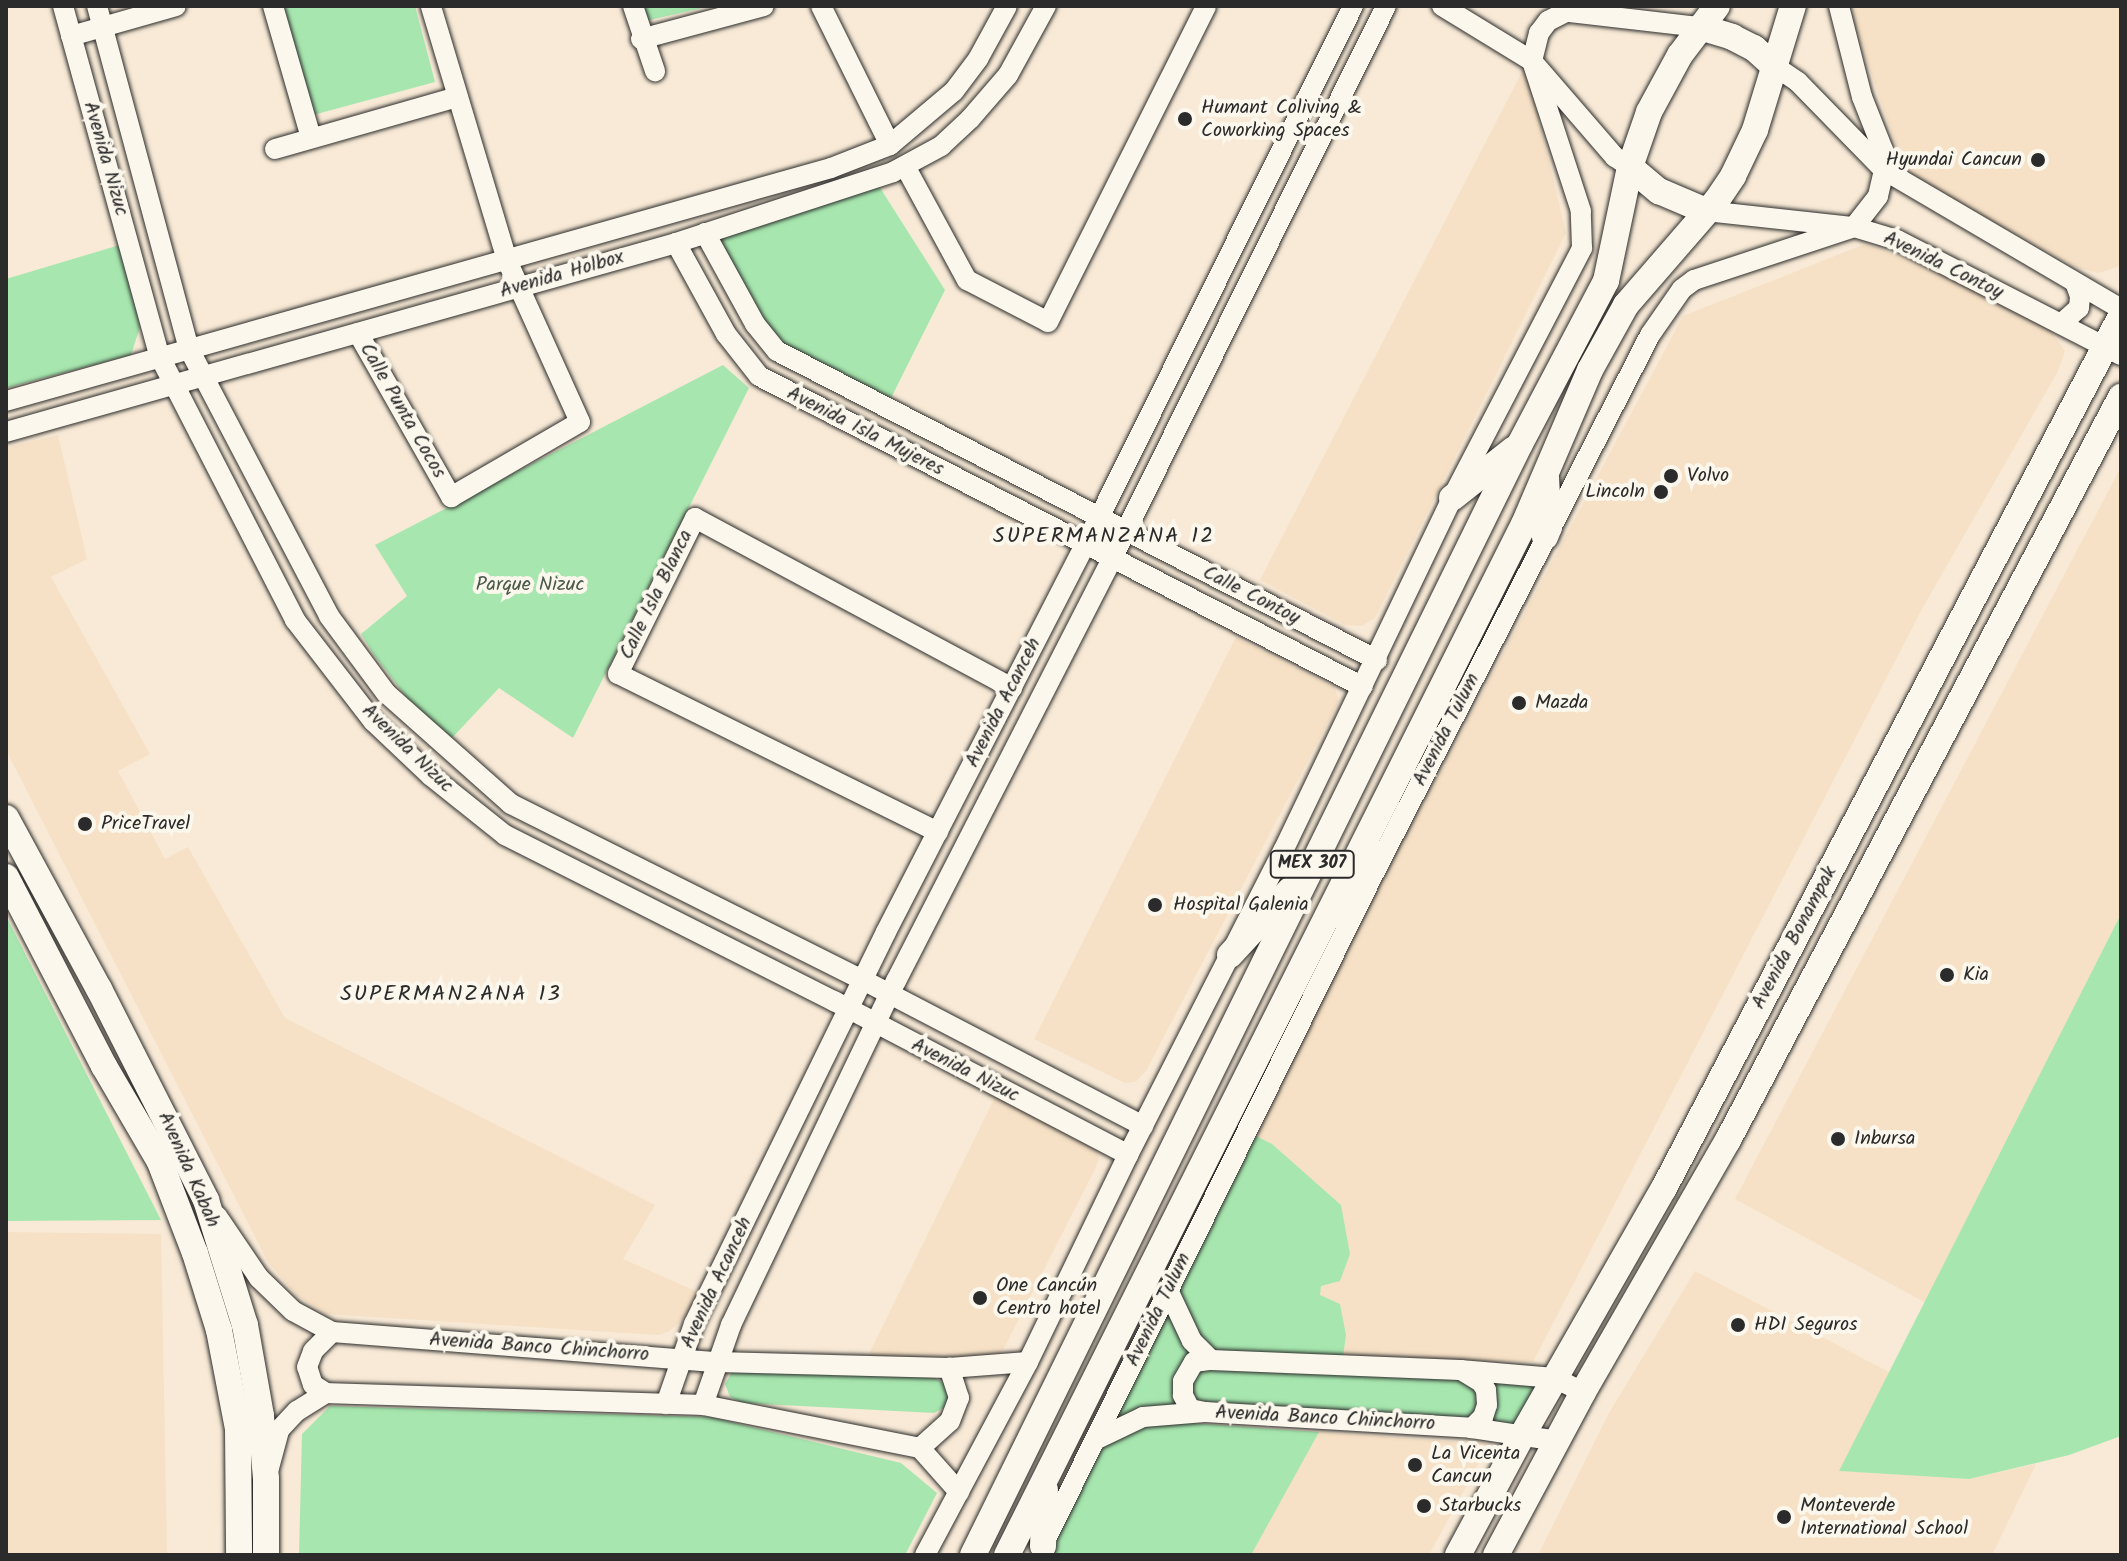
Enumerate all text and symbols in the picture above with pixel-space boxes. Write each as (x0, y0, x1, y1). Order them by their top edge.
place label: Humant Coliving & Coworking Spaces (1201, 96, 1362, 143)
street label: Avenida Nizuc (77, 99, 133, 219)
marker: Humant Coliving & Coworking Spaces (1176, 110, 1194, 128)
place label: Hyundai Cancun (1886, 148, 2022, 172)
marker: Hyundai Cancun (2029, 151, 2047, 169)
street label: Avenida Contoy (1879, 227, 2007, 305)
street label: Avenida Holbox (497, 246, 627, 304)
street label: Calle Punta Cocos (354, 339, 450, 483)
street label: Avenida Isla Mujeres (782, 382, 948, 482)
place label: Volvo (1687, 464, 1729, 488)
marker: Volvo (1662, 467, 1680, 485)
place label: Lincoln (1585, 480, 1645, 504)
marker: Lincoln (1652, 483, 1670, 501)
district label: SUPERMANZANA 12 (993, 524, 1215, 550)
street label: Calle Isla Blanca (615, 526, 699, 664)
street label: Calle Contoy (1198, 561, 1304, 631)
park label: Parque Nizuc (476, 573, 584, 597)
street label: Avenida Acanceh (961, 634, 1047, 772)
street label: Avenida Tulum (1408, 670, 1486, 790)
place label: Mazda (1535, 691, 1588, 715)
marker: Mazda (1510, 694, 1528, 712)
street label: Avenida Nizuc (356, 699, 458, 799)
place label: PriceTravel (101, 812, 190, 836)
marker: PriceTravel (76, 815, 94, 833)
road number: MEX 307 (1268, 850, 1356, 878)
street label: Avenida Bonampak (1747, 862, 1843, 1014)
place label: Hospital Galenia (1173, 893, 1309, 917)
marker: Hospital Galenia (1144, 894, 1166, 916)
place label: Kia (1963, 963, 1989, 987)
marker: Kia (1938, 966, 1956, 984)
district label: SUPERMANZANA 13 (340, 982, 562, 1008)
street label: Avenida Nizuc (907, 1034, 1023, 1108)
street label: Avenida Kabah (152, 1108, 224, 1232)
place label: Inbursa (1854, 1127, 1915, 1151)
marker: Inbursa (1829, 1130, 1847, 1148)
street label: Avenida Acanceh (676, 1214, 758, 1352)
street label: Avenida Tulum (1121, 1249, 1197, 1371)
place label: One Cancún Centro hotel (996, 1274, 1100, 1321)
marker: One Cancún Centro hotel (971, 1289, 989, 1307)
place label: HDI Seguros (1754, 1313, 1857, 1337)
marker: HDI Seguros (1729, 1316, 1747, 1334)
street label: Avenida Banco Chinchorro (428, 1328, 650, 1368)
street label: Avenida Banco Chinchorro (1214, 1401, 1436, 1437)
place label: La Vicenta Cancun (1431, 1442, 1520, 1489)
marker: La Vicenta Cancun (1406, 1456, 1424, 1474)
place label: Starbucks (1440, 1494, 1521, 1518)
place label: Monteverde International School (1800, 1494, 1968, 1541)
marker: Starbucks (1415, 1497, 1433, 1515)
marker: Monteverde International School (1775, 1508, 1793, 1526)

